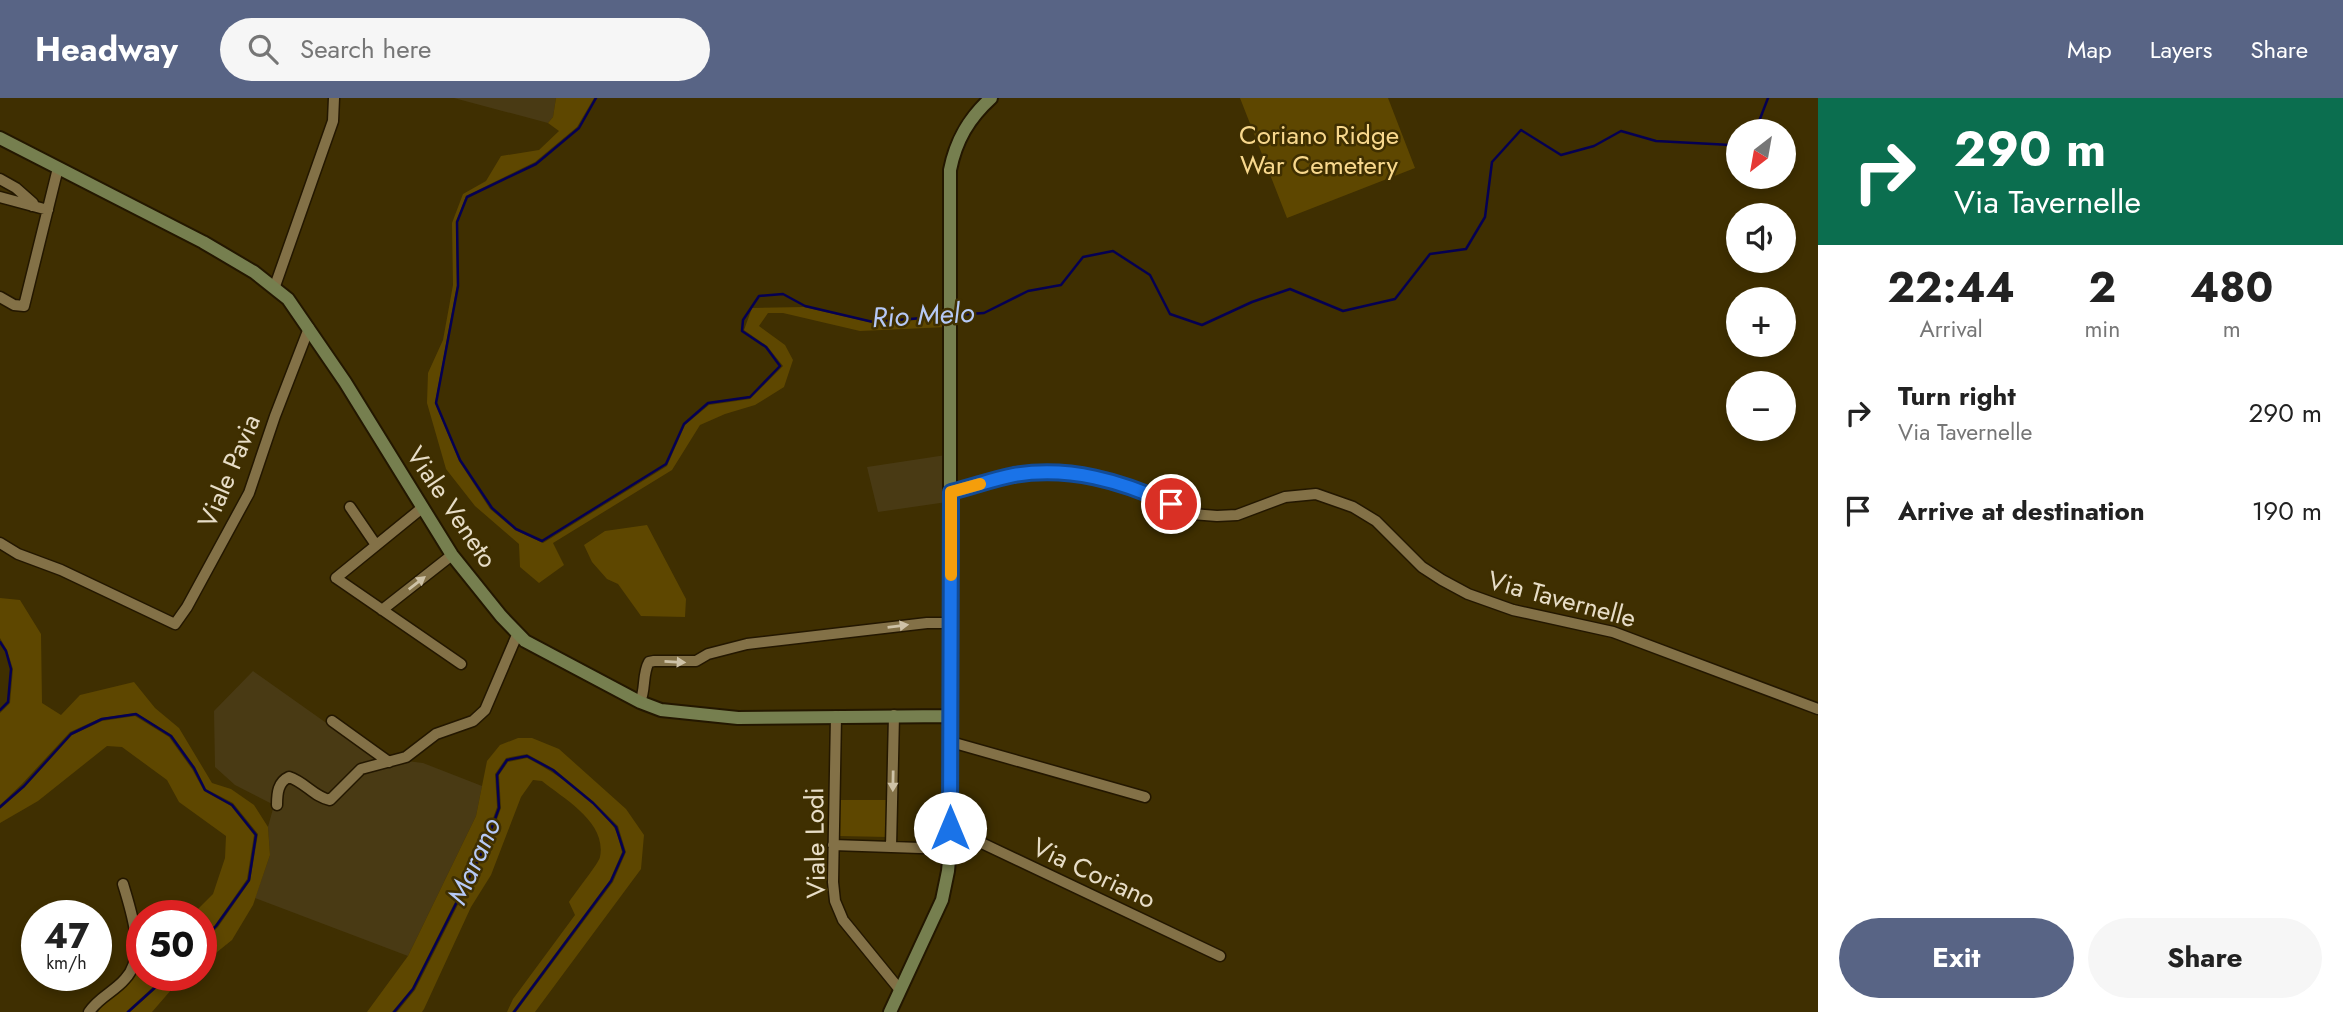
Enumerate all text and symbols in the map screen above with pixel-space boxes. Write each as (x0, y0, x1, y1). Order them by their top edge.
search box (220, 18, 710, 81)
text: Headway (35, 26, 178, 73)
icon: search (244, 30, 282, 68)
text: Search here (300, 30, 431, 68)
text: Map (2067, 32, 2112, 67)
text: Layers (2150, 32, 2212, 67)
text: Share (2250, 32, 2308, 67)
text: 290 m (1954, 114, 2106, 184)
park label: Coriano Ridge War Cemetery (1239, 116, 1399, 184)
north arrow (1726, 119, 1796, 189)
map controls (1726, 119, 1796, 441)
icon: right (1839, 126, 1930, 217)
text: Via Tavernelle (1954, 179, 2141, 225)
button: sound (1726, 203, 1796, 273)
text: 22:44 (1888, 257, 2015, 318)
text: 2 (2089, 257, 2116, 318)
text: 480 (2190, 257, 2273, 318)
button: + (1726, 287, 1796, 357)
water label: Rio Melo (871, 292, 975, 338)
text: Arrival (1919, 312, 1983, 346)
text: min (2084, 312, 2120, 346)
text: m (2223, 312, 2241, 346)
button: − (1726, 371, 1796, 441)
text: Turn right (1898, 377, 2016, 415)
icon: right (1839, 394, 1877, 432)
text: 290 m (2249, 394, 2322, 432)
street label: Viale Pavia (188, 408, 270, 534)
text: Via Tavernelle (1898, 415, 2032, 449)
street label: Viale Veneto (397, 439, 507, 575)
pin (1141, 474, 1201, 534)
icon: arrive (1152, 485, 1190, 523)
icon: arrive (1839, 492, 1877, 530)
text: Arrive at destination (1898, 492, 2145, 530)
text: 190 m (2252, 492, 2322, 530)
street label: Via Tavernelle (1484, 561, 1640, 637)
one-way arrow (408, 575, 426, 590)
one-way arrow (887, 621, 909, 632)
one-way arrow (664, 656, 686, 667)
one-way arrow (887, 770, 898, 792)
street label: Viale Lodi (795, 787, 835, 899)
position arrow (913, 791, 987, 865)
water label: Marano (437, 811, 511, 911)
street label: Via Coriano (1026, 828, 1162, 918)
speed limit sign: 50 (126, 900, 217, 991)
text: 47 (44, 911, 89, 961)
button: Exit (1839, 918, 2074, 998)
button: Share (2088, 918, 2322, 998)
text: km/h (46, 950, 87, 976)

